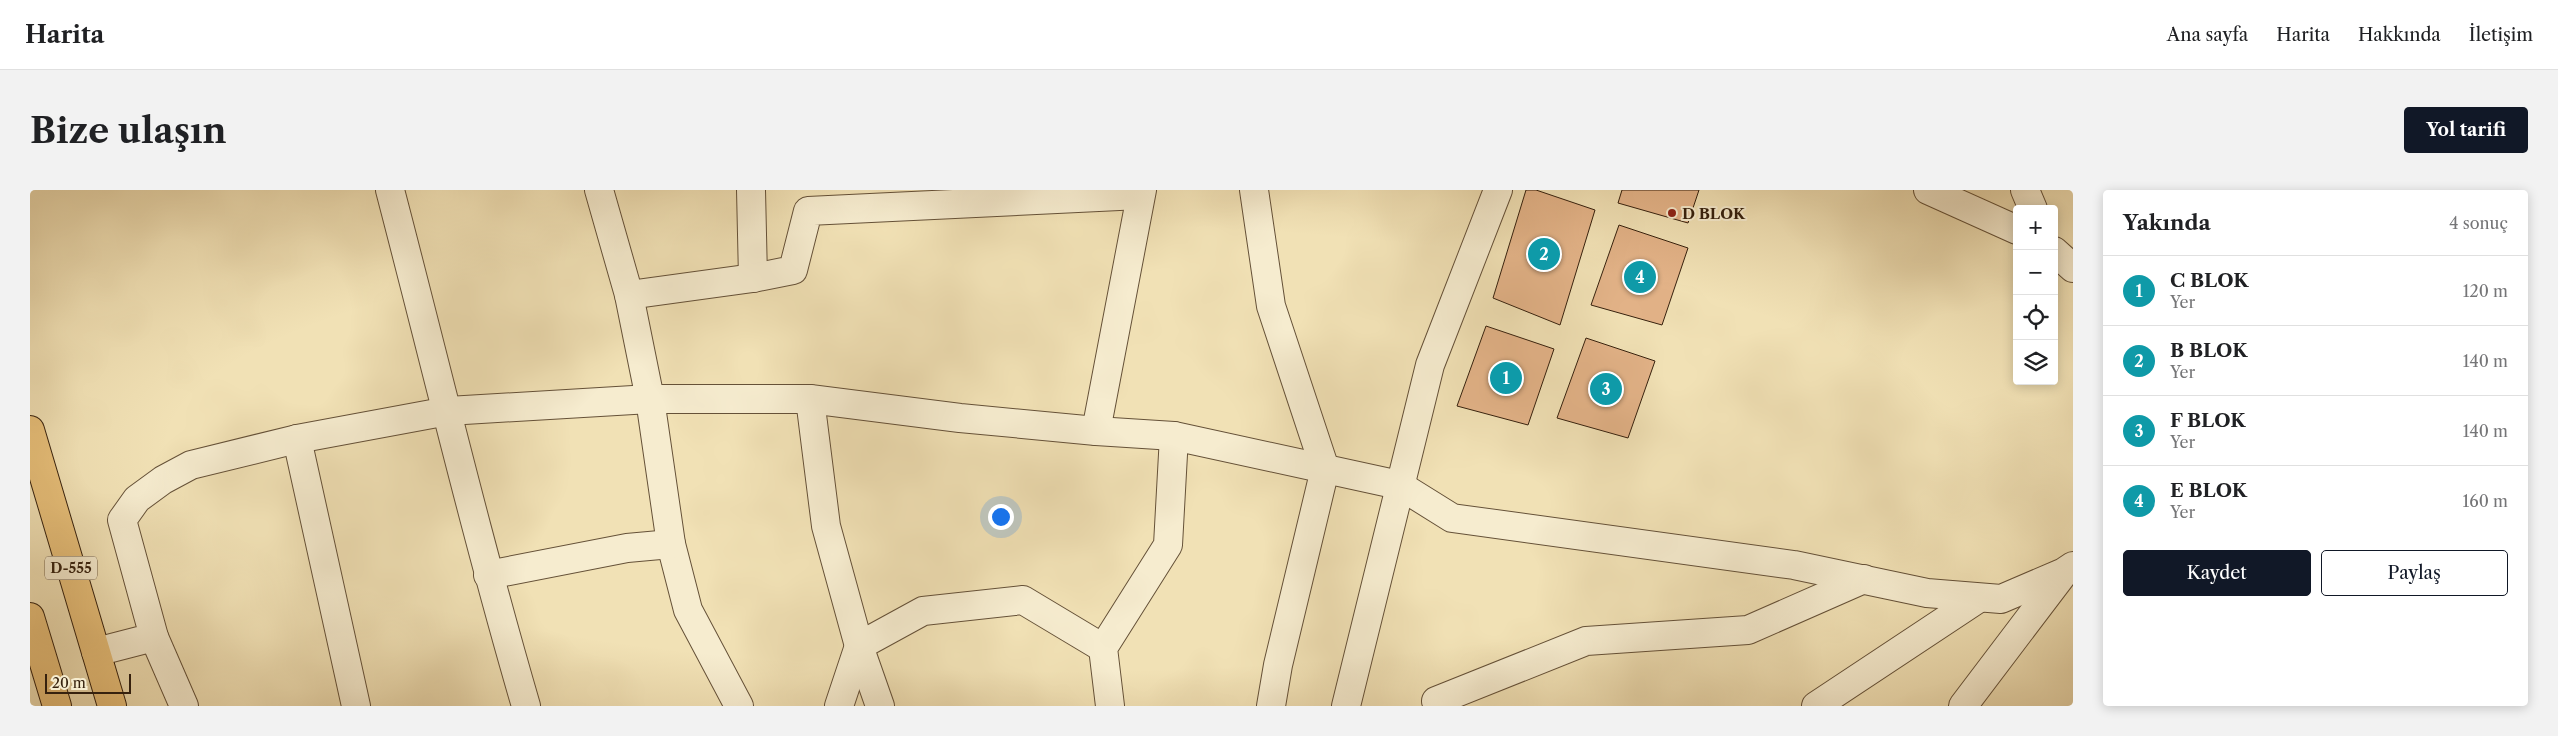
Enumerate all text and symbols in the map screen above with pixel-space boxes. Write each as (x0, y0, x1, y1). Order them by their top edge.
text: Harita (25, 20, 104, 49)
text: Ana sayfa (2167, 24, 2248, 46)
text: Harita (2276, 24, 2330, 46)
text: Hakkında (2358, 24, 2441, 46)
text: İletişim (2469, 24, 2533, 46)
button: Yol tarifi (2404, 107, 2528, 153)
text: Bize ulaşın (30, 109, 227, 152)
place label: D BLOK (1682, 204, 1746, 223)
map controls (2013, 205, 2058, 385)
button: + (2013, 205, 2058, 250)
marker: D BLOK (1666, 207, 1678, 219)
text: Yakında (2123, 210, 2211, 235)
text: 4 sonuç (2449, 213, 2508, 233)
pin: 2 (1528, 235, 1560, 273)
button: − (2013, 250, 2058, 295)
pin: 4 (1624, 258, 1656, 296)
text: C BLOK (2170, 269, 2249, 292)
text: 1 (2135, 281, 2143, 301)
text: 120 m (2463, 281, 2508, 301)
text: Yer (2170, 292, 2195, 312)
button: locate (2013, 295, 2058, 340)
text: B BLOK (2170, 339, 2247, 362)
button: layers (2013, 340, 2058, 385)
text: 2 (2134, 351, 2144, 371)
text: 140 m (2463, 351, 2508, 371)
pin: 1 (1490, 359, 1522, 397)
text: Yer (2170, 362, 2195, 382)
pin: 3 (1590, 370, 1622, 408)
text: F BLOK (2170, 409, 2246, 432)
text: 3 (2134, 421, 2144, 441)
text: 140 m (2463, 421, 2508, 441)
text: Yer (2170, 432, 2195, 452)
text: E BLOK (2170, 479, 2247, 502)
text: 4 (2134, 491, 2144, 511)
text: 160 m (2463, 491, 2508, 511)
text: Yer (2170, 502, 2195, 522)
your location (988, 504, 1014, 530)
button: Kaydet (2123, 550, 2311, 596)
button: Paylaş (2321, 550, 2508, 596)
road number: D-555 (45, 556, 97, 579)
scale bar (45, 671, 131, 694)
text: 20 m (52, 674, 86, 692)

